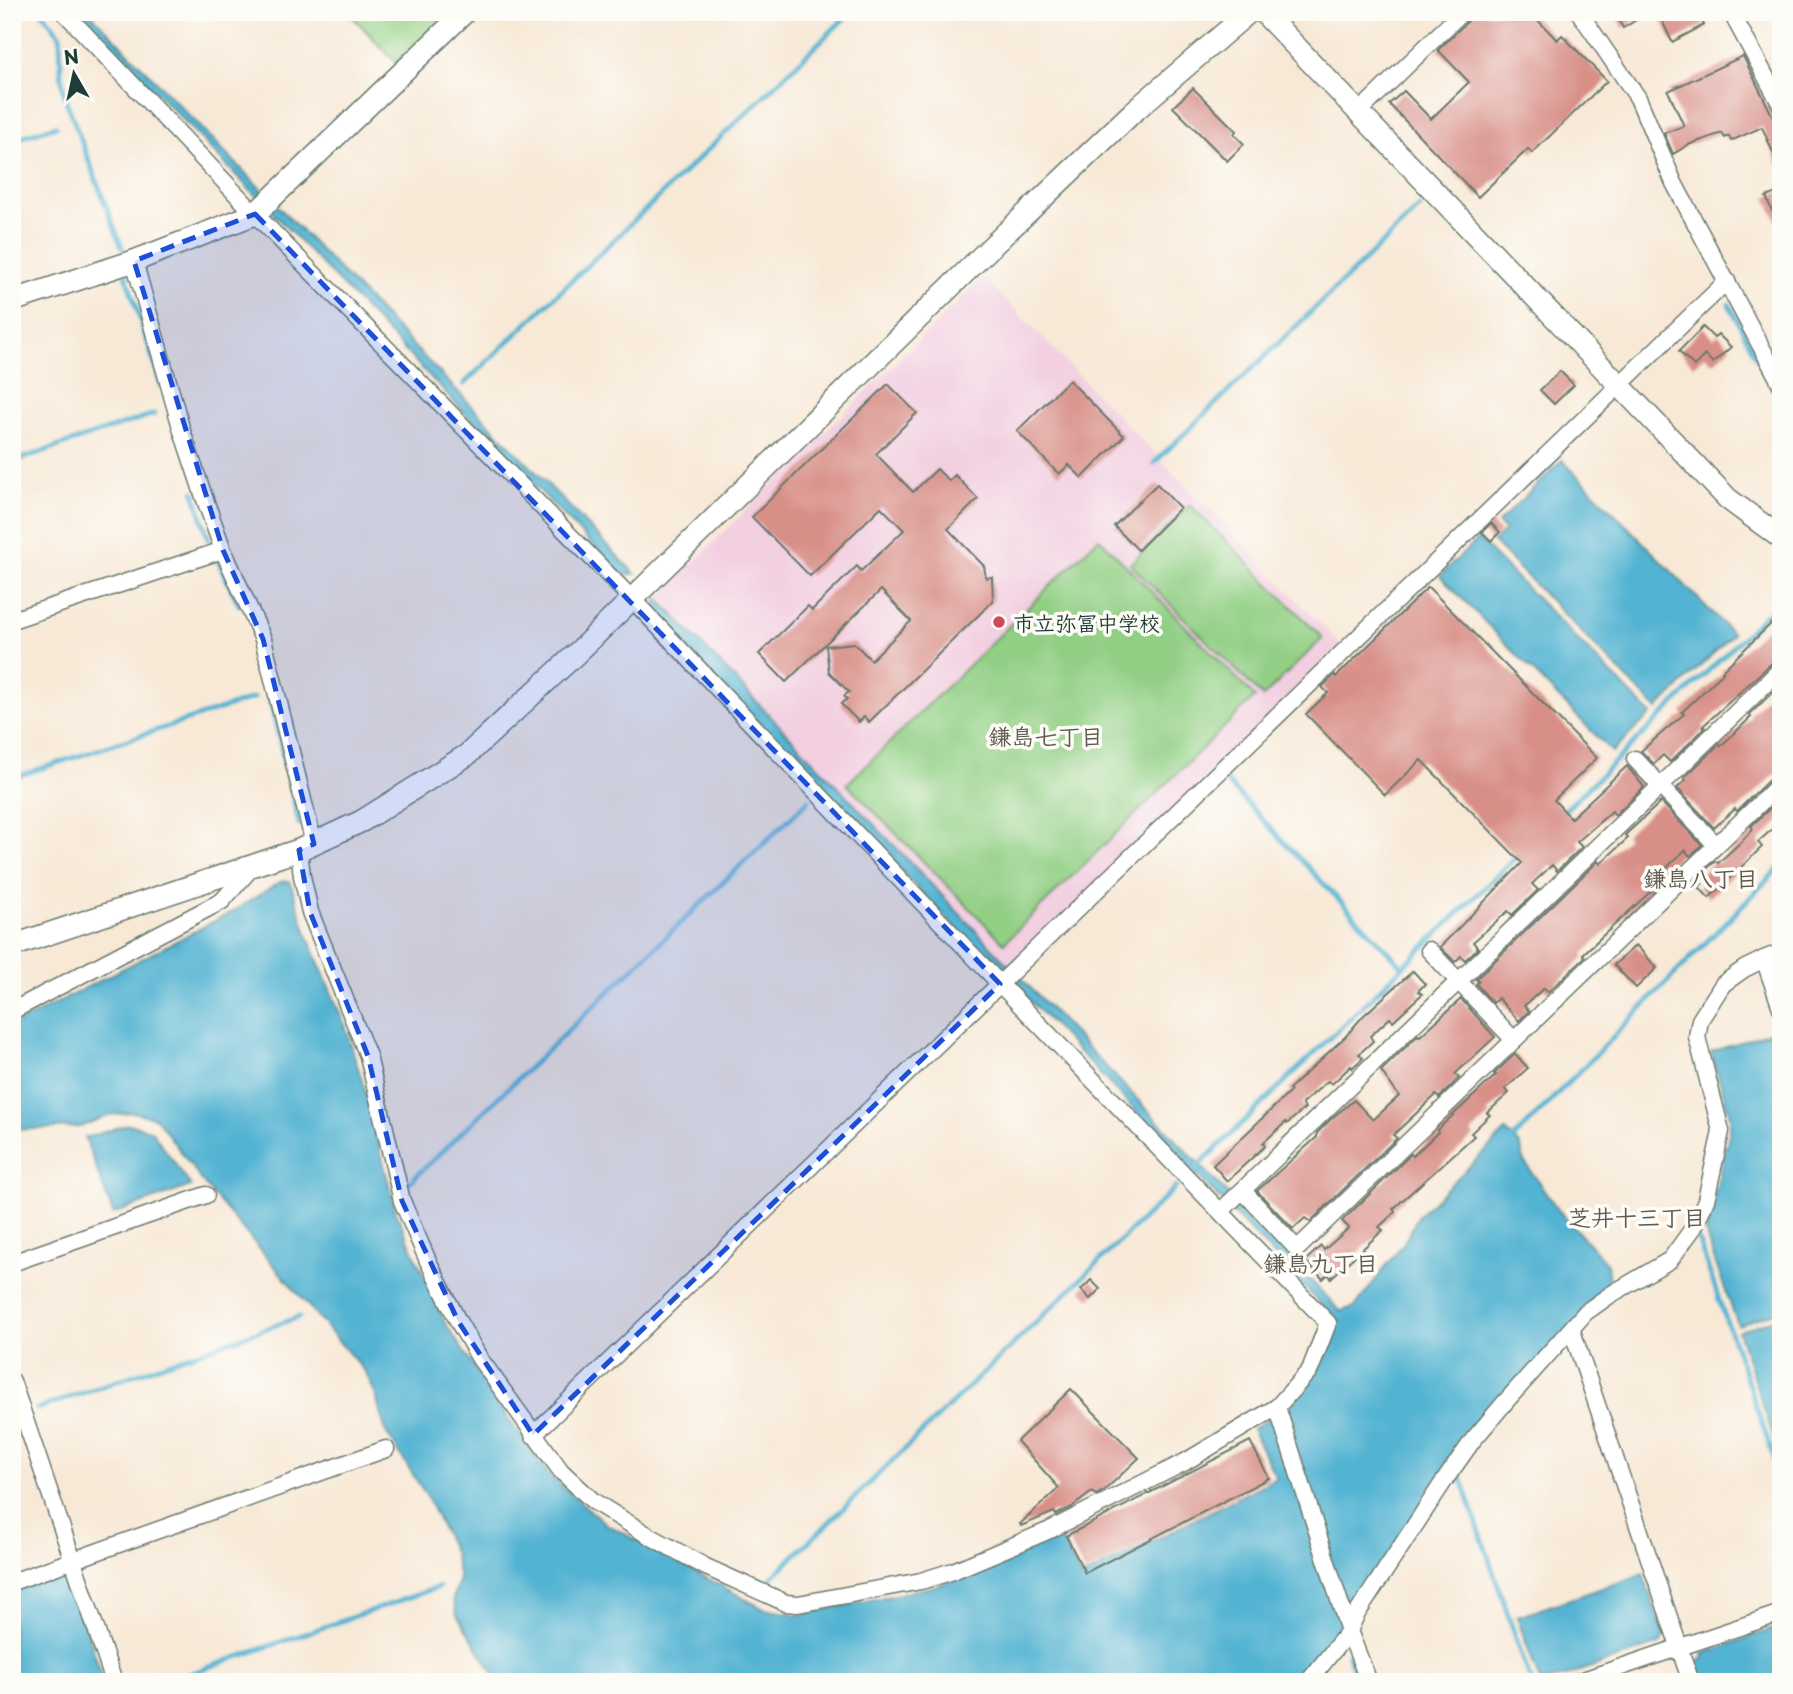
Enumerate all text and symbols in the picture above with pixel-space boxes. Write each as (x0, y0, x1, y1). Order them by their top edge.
north arrow (38, 38, 108, 108)
text: N (62, 41, 81, 71)
place label: 市立弥冨中学校 (1013, 606, 1160, 638)
marker: 市立弥冨中学校 (991, 614, 1007, 630)
district label: 鎌島七丁目 (989, 718, 1104, 753)
district label: 鎌島八丁目 (1644, 860, 1759, 895)
district label: 芝井十三丁目 (1568, 1199, 1706, 1234)
district label: 鎌島九丁目 (1264, 1245, 1379, 1280)

